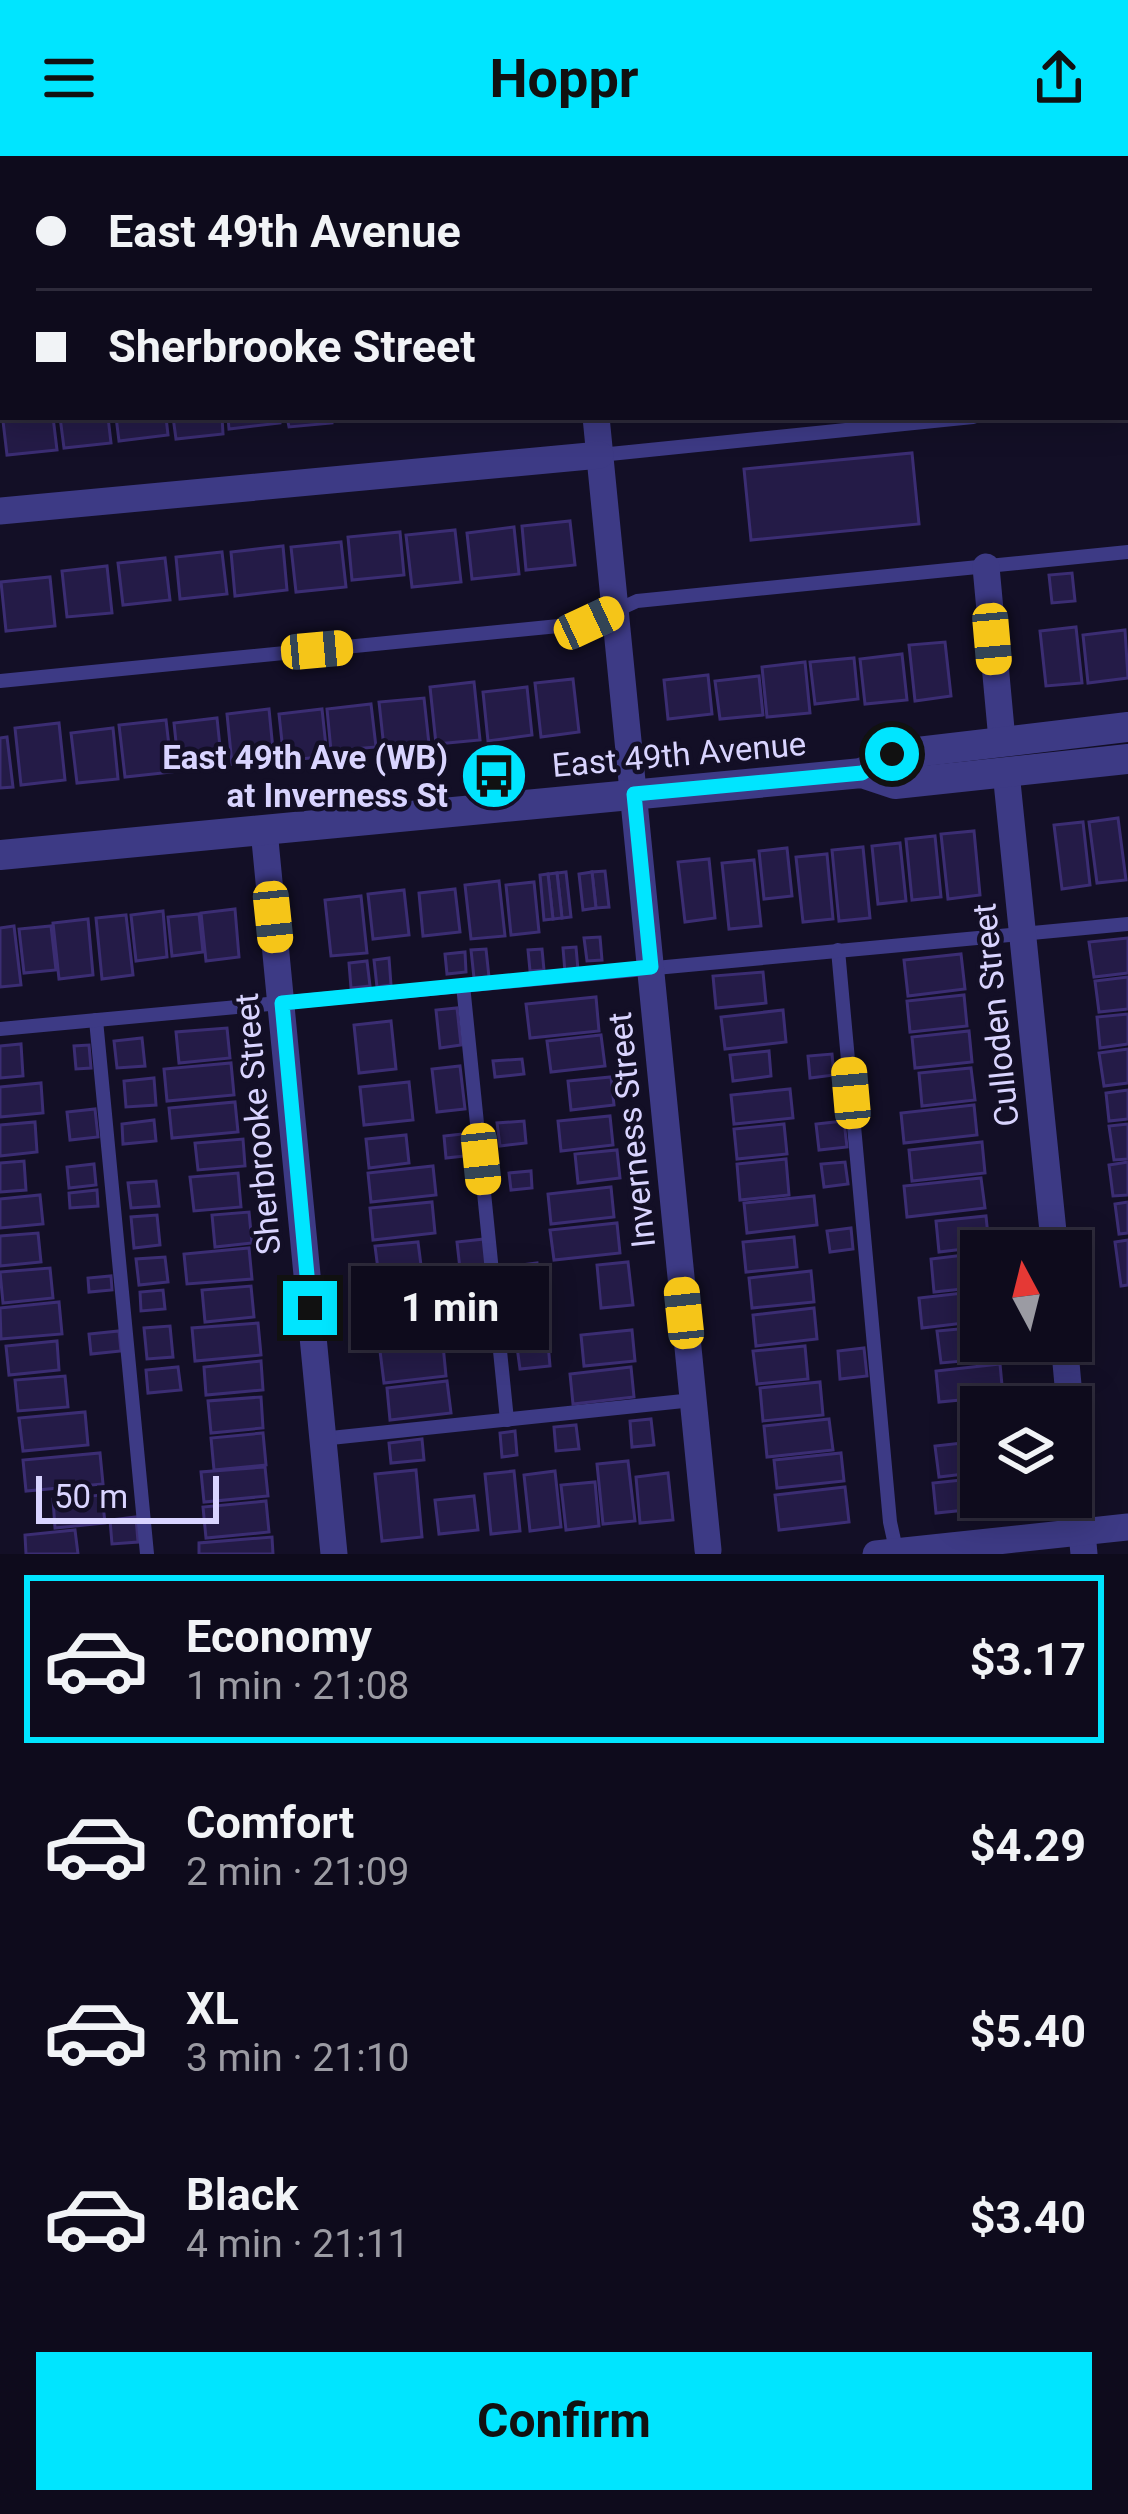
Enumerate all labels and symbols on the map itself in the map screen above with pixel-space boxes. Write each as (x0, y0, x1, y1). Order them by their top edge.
car (549, 591, 629, 655)
car (971, 602, 1013, 676)
car (280, 629, 354, 671)
street label: East 49th Avenue (550, 724, 808, 785)
route start (865, 727, 919, 781)
place label: East 49th Ave (WB) at Inverness St (162, 738, 448, 815)
bus stop icon: East 49th Ave (WB) at Inverness St (459, 741, 529, 811)
car (251, 879, 295, 955)
street label: Culloden Street (964, 901, 1027, 1128)
street label: Sherbrooke Street (227, 991, 288, 1256)
street label: Inverness Street (600, 1010, 663, 1250)
car (830, 1056, 872, 1130)
car (459, 1121, 503, 1197)
north arrow (960, 1230, 1092, 1362)
callout: 1 min (352, 1266, 550, 1350)
car (662, 1275, 706, 1351)
route end (283, 1281, 337, 1335)
scale bar (36, 1470, 219, 1523)

